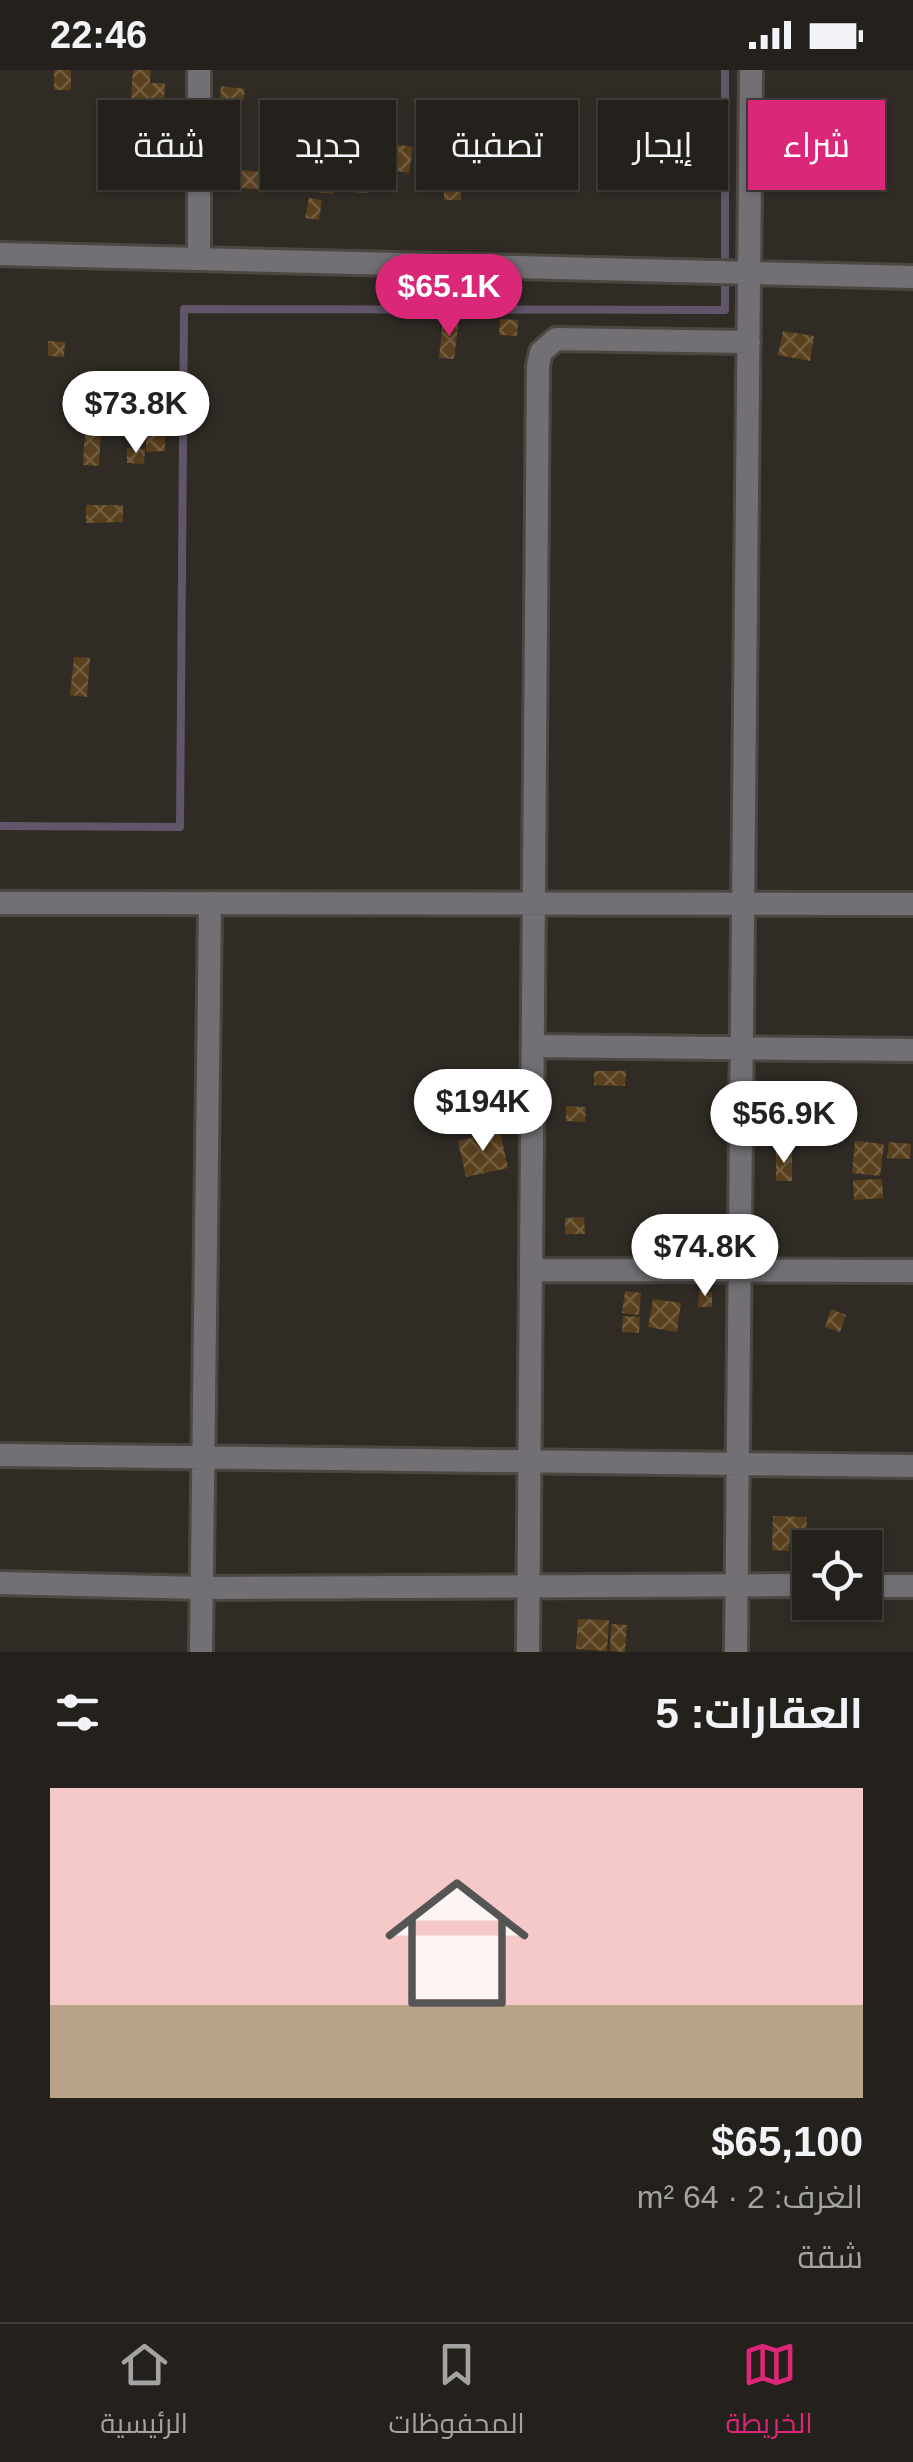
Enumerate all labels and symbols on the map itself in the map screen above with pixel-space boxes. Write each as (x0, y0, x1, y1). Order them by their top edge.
pin: $65.1K (368, 254, 530, 339)
pin: $73.8K (55, 371, 217, 456)
pin: $194K (413, 1069, 553, 1154)
pin: $56.9K (703, 1081, 865, 1166)
pin: $74.8K (624, 1214, 786, 1299)

